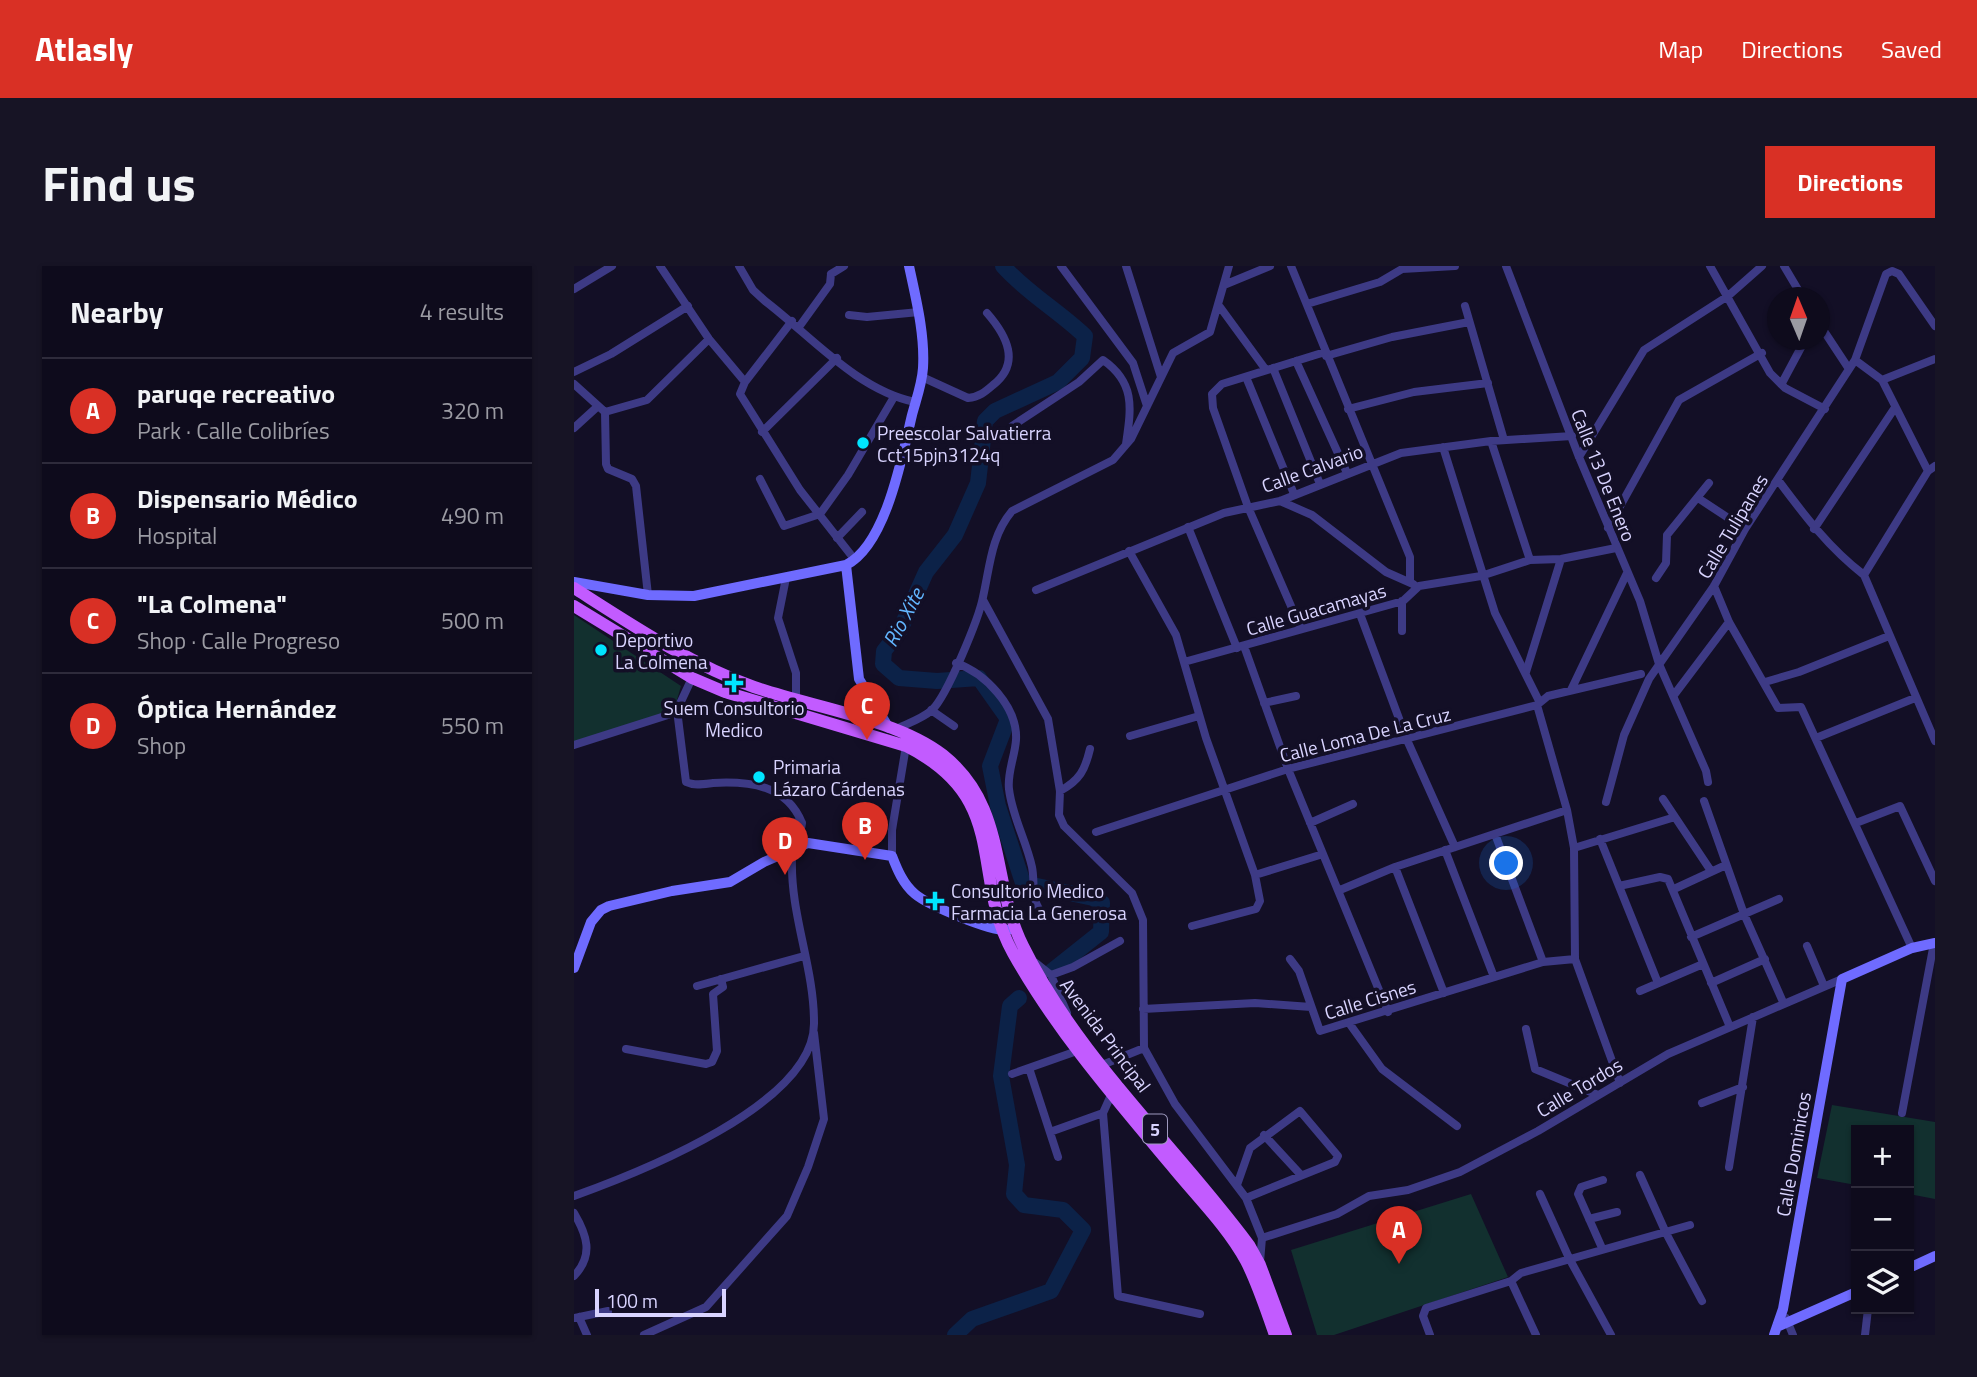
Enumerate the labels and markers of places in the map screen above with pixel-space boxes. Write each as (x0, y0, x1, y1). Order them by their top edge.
place label: Preescolar Salvatierra Cct15pjn3124q (877, 418, 1052, 469)
marker: Preescolar Salvatierra Cct15pjn3124q (855, 435, 871, 451)
place label: Deportivo La Colmena (615, 625, 708, 676)
marker: Deportivo La Colmena (593, 642, 609, 658)
marker: Suem Consultorio Medico (724, 673, 744, 693)
pin: C (844, 682, 890, 740)
place label: Suem Consultorio Medico (663, 693, 805, 744)
place label: Primaria Lázaro Cárdenas (773, 752, 905, 803)
marker: Primaria Lázaro Cárdenas (751, 769, 767, 785)
pin: B (842, 802, 888, 860)
pin: D (762, 817, 808, 875)
place label: Consultorio Medico Farmacia La Generosa (951, 876, 1127, 927)
marker: Consultorio Medico Farmacia La Generosa (925, 891, 945, 911)
pin: A (1376, 1206, 1422, 1264)

